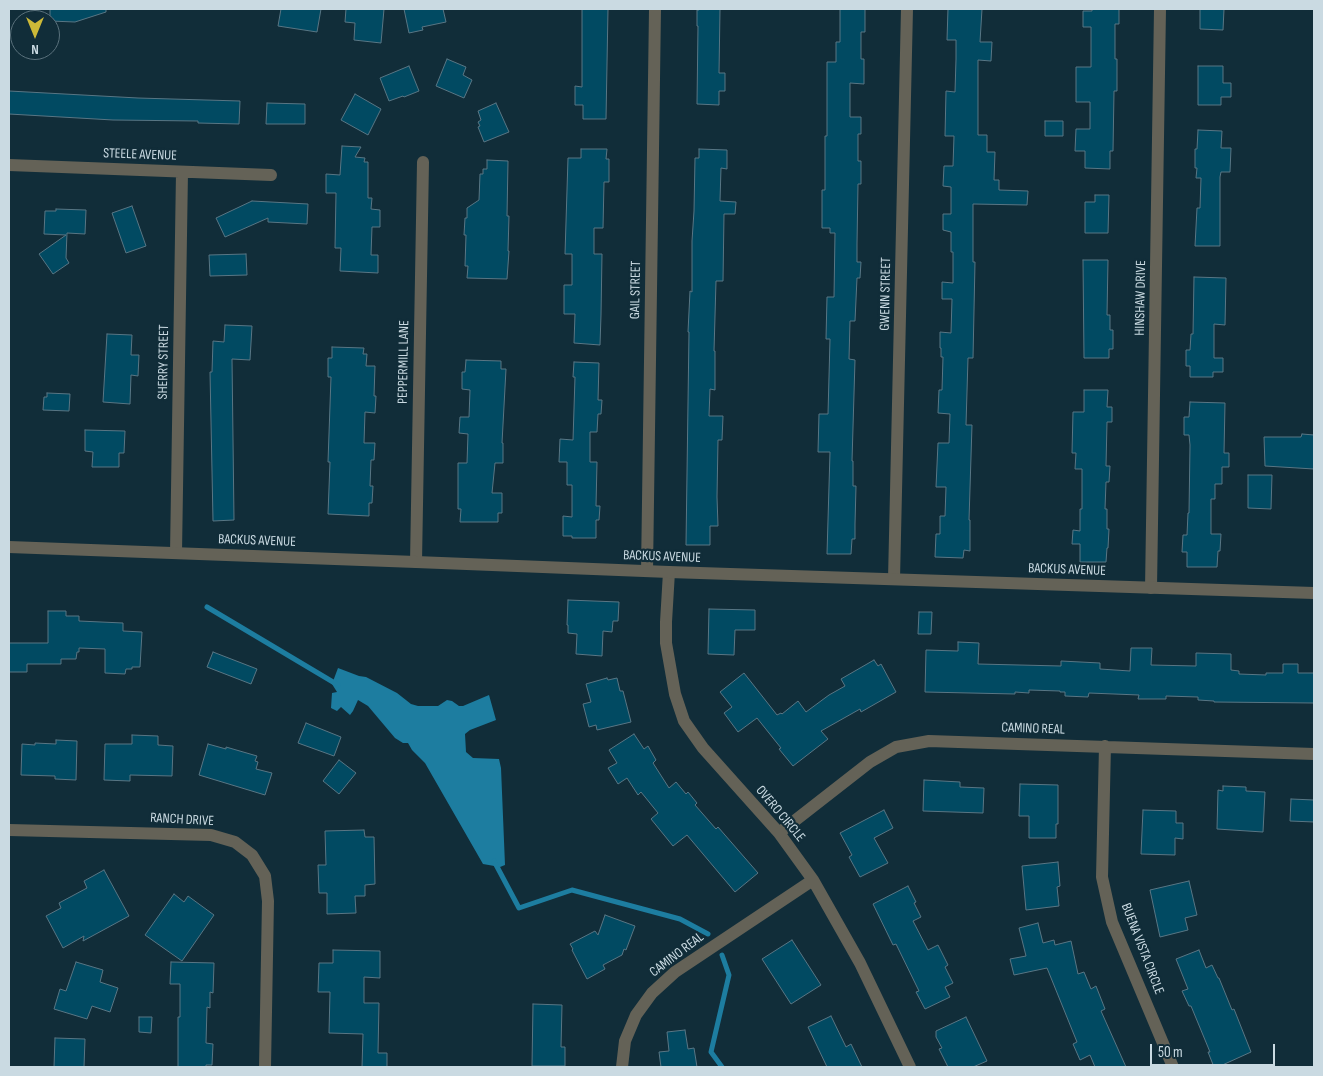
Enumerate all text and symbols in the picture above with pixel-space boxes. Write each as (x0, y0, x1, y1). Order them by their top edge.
north arrow (10, 10, 60, 60)
text: N (31, 41, 39, 58)
street label: STEELE AVENUE (103, 145, 177, 165)
street label: GWENN STREET (877, 257, 895, 331)
street label: HINSHAW DRIVE (1132, 260, 1150, 336)
street label: GAIL STREET (627, 261, 645, 319)
street label: PEPPERMILL LANE (395, 320, 413, 404)
street label: SHERRY STREET (155, 324, 173, 400)
street label: BACKUS AVENUE (218, 531, 296, 551)
street label: BACKUS AVENUE (623, 547, 701, 567)
street label: BACKUS AVENUE (1028, 560, 1106, 580)
street label: CAMINO REAL (1001, 719, 1065, 739)
street label: OVERO CIRCLE (752, 783, 808, 845)
street label: RANCH DRIVE (150, 810, 214, 830)
street label: BUENA VISTA CIRCLE (1117, 901, 1167, 997)
street label: CAMINO REAL (647, 929, 707, 981)
scale bar (1153, 1034, 1278, 1066)
text: 50 m (1158, 1043, 1183, 1062)

